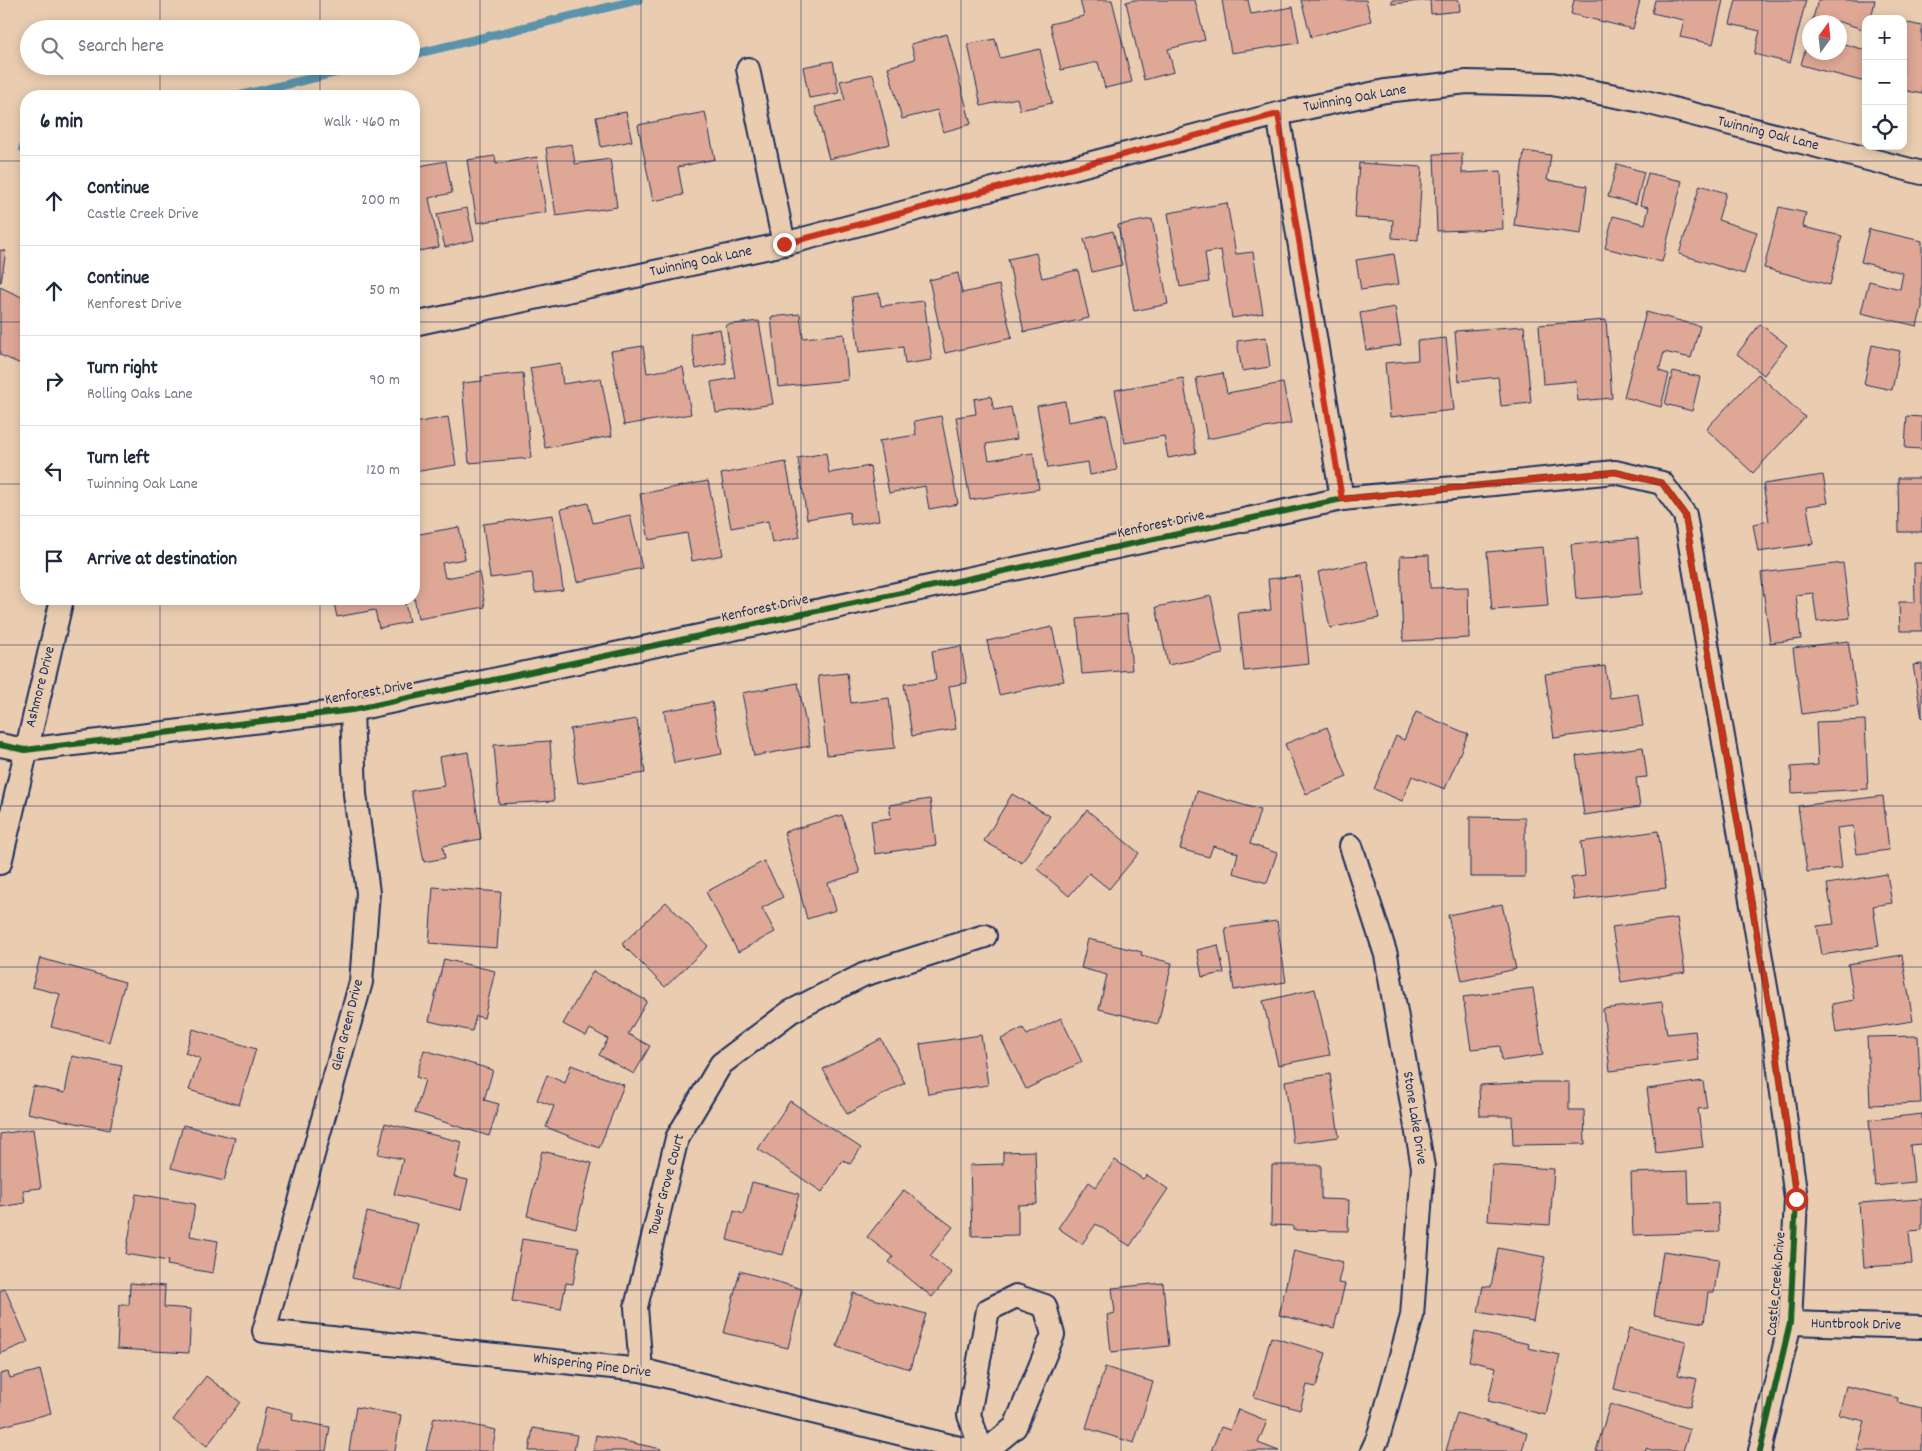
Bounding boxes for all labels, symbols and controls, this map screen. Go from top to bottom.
north arrow [1802,15,1847,60]
map controls [1862,15,1907,150]
button: + [1862,15,1907,60]
search box [20,20,420,75]
icon: search [38,34,66,62]
text: Search here [78,34,164,61]
button: − [1862,60,1907,105]
street label: Twinning Oak Lane [1302,79,1408,119]
button: locate [1862,105,1907,150]
text: 6 min [40,108,83,138]
text: Walk · 460 m [324,111,400,134]
street label: Twinning Oak Lane [1715,111,1821,157]
text: Continue [87,176,149,203]
icon: ahead [40,187,68,215]
text: 200 m [361,189,400,212]
text: Castle Creek Drive [87,203,199,226]
route end [773,233,796,256]
street label: Twinning Oak Lane [648,240,754,284]
text: Continue [87,266,149,293]
icon: ahead [40,277,68,305]
text: 50 m [369,279,400,302]
text: Kenforest Drive [87,293,182,316]
text: Turn right [87,356,158,383]
icon: right [40,367,68,395]
text: 90 m [369,369,400,392]
text: Rolling Oaks Lane [87,383,193,406]
text: Turn left [87,446,150,473]
icon: left [40,457,68,485]
text: 120 m [366,459,400,482]
text: Twinning Oak Lane [87,473,198,496]
street label: Kenforest Drive [1115,505,1207,545]
icon: arrive [40,547,68,575]
text: Arrive at destination [87,547,237,574]
street label: Kenforest Drive [719,589,811,629]
street label: Ashmore Drive [20,644,62,730]
street label: Kenforest Drive [323,674,415,712]
street label: Glen Green Drive [326,976,370,1073]
street label: Stone Lake Drive [1396,1070,1432,1167]
street label: Tower Grove Court [643,1131,691,1238]
route start [1785,1188,1808,1211]
street label: Castle Creek Drive [1761,1231,1793,1337]
street label: Huntbrook Drive [1811,1313,1902,1337]
street label: Whispering Pine Drive [532,1348,653,1384]

